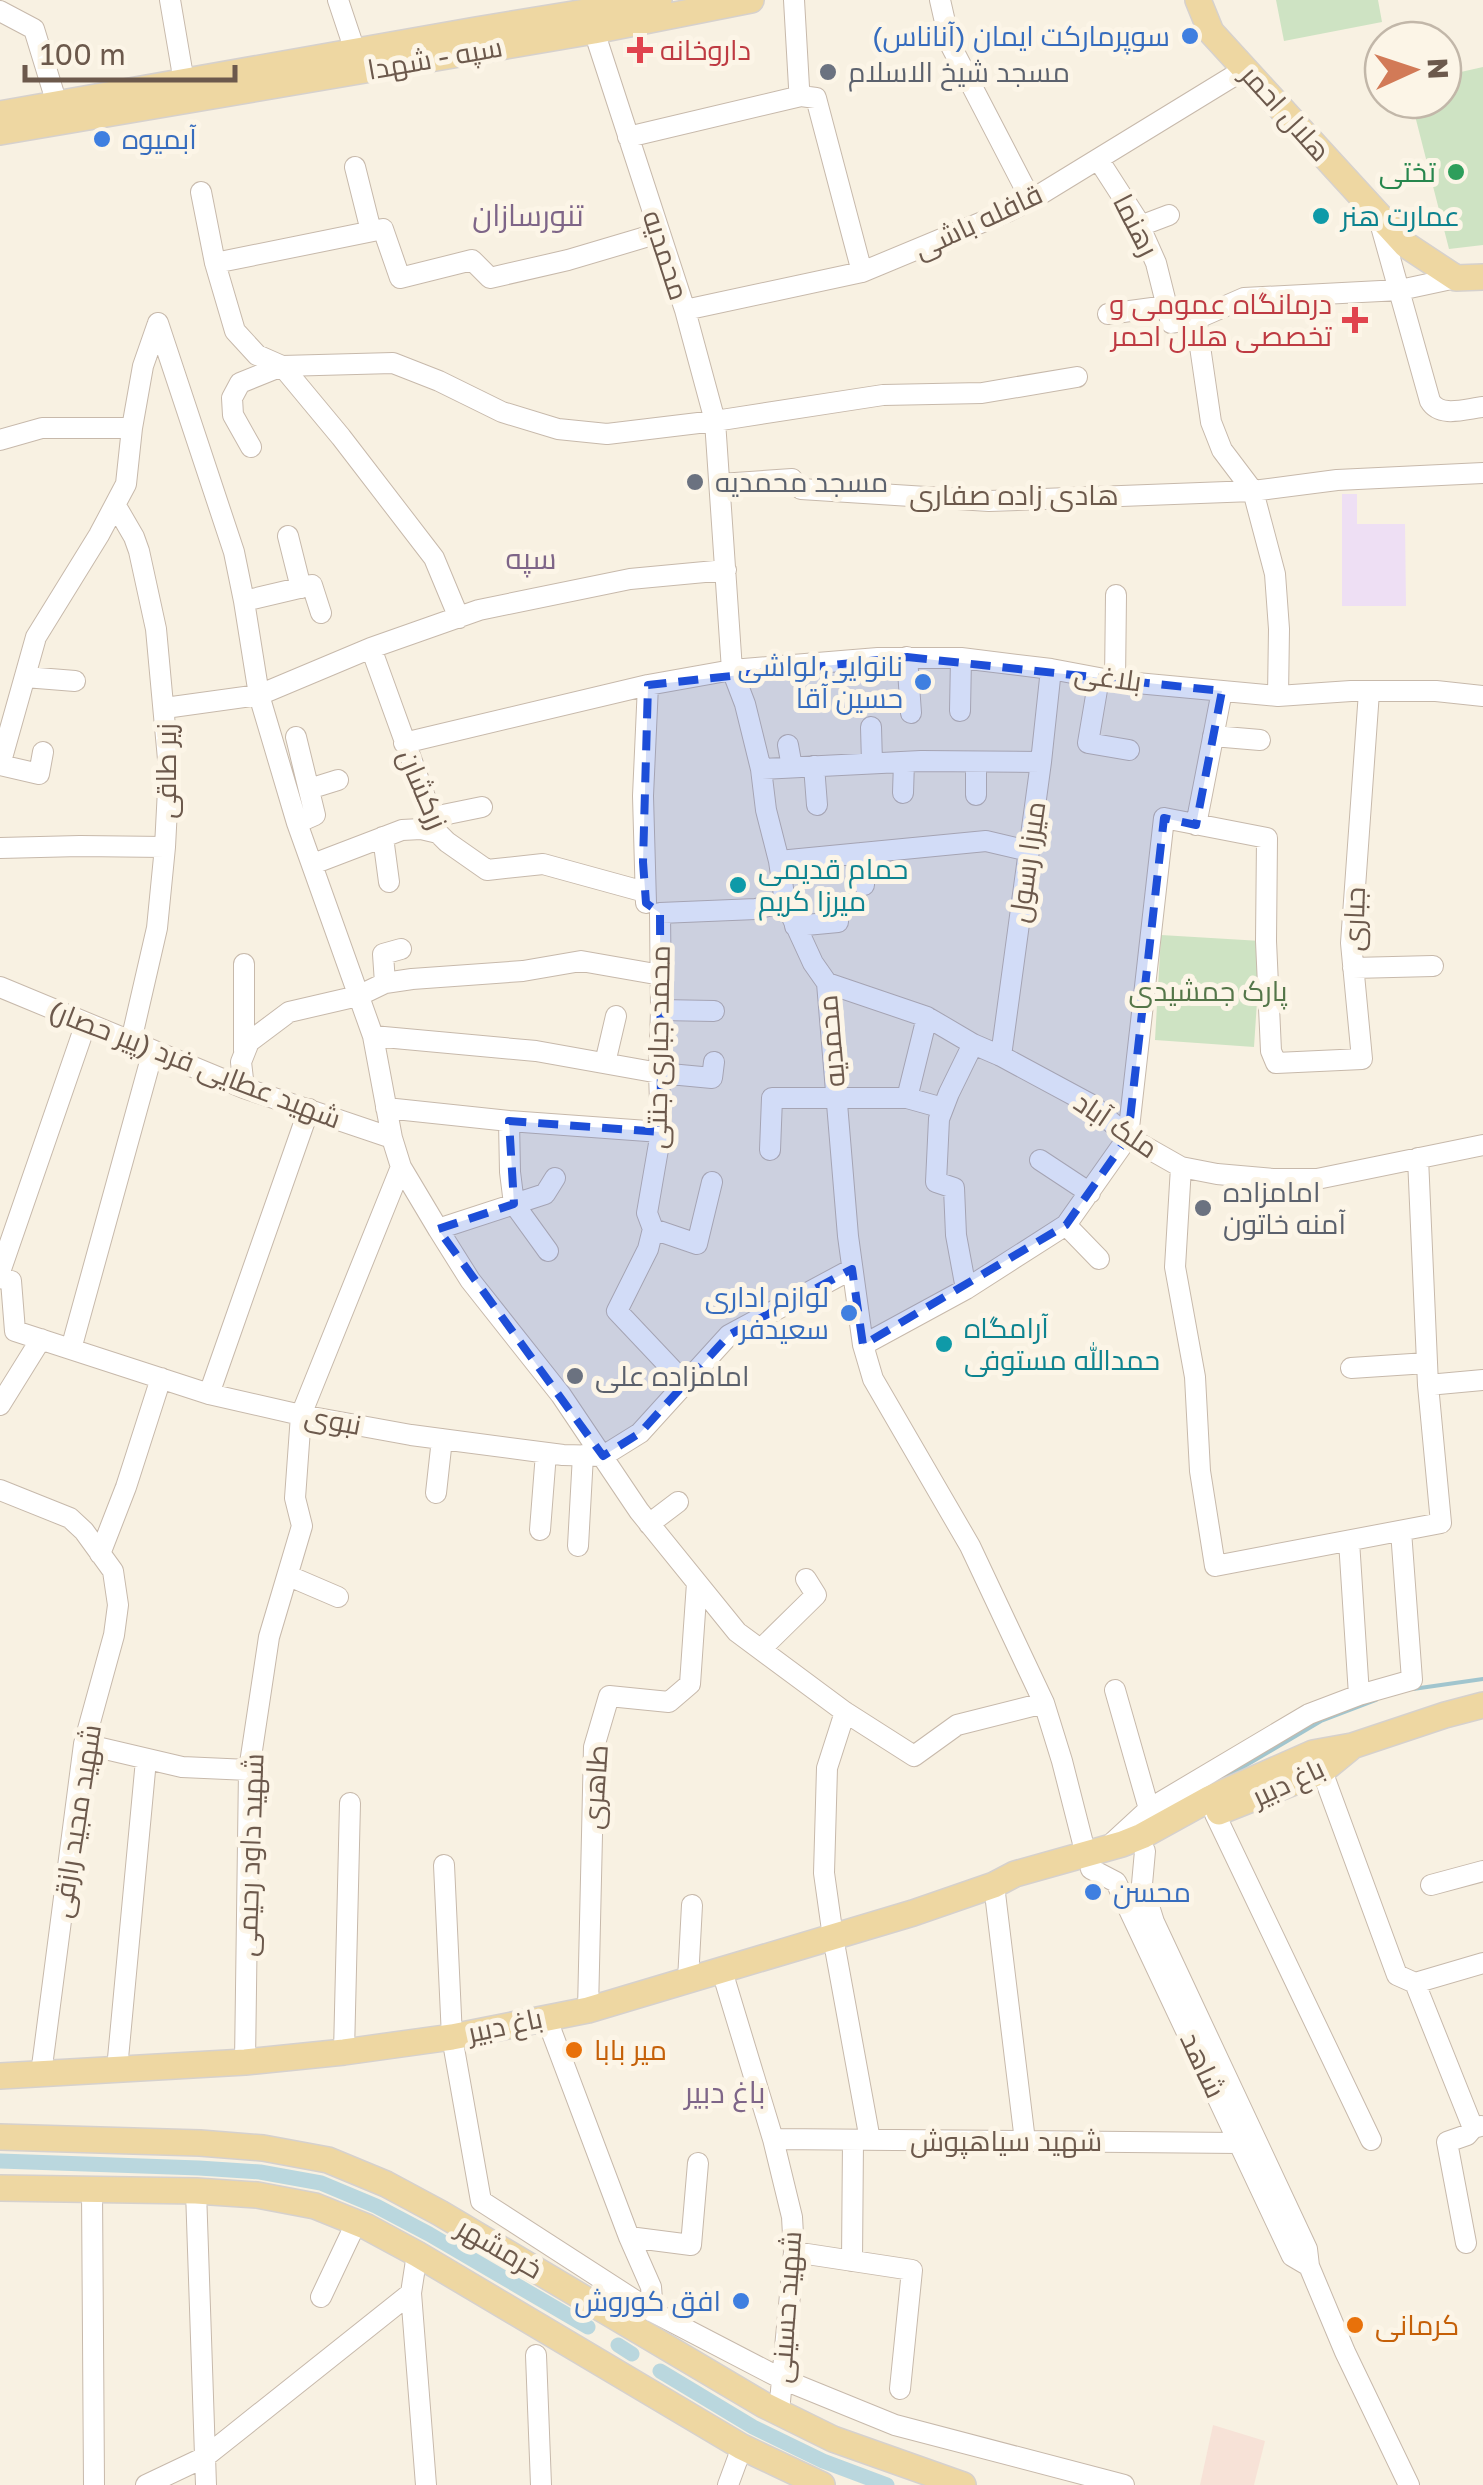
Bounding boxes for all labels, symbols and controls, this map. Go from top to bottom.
place label: سوپرمارکت ایمان (آناناس) [872,19,1170,55]
scale bar [25,20,235,82]
north arrow [1363,20,1463,120]
marker: سوپرمارکت ایمان (آناناس) [1179,25,1201,47]
street label: سپه - شهدا [365,29,505,88]
place label: داروخانه [660,33,751,66]
text: 100 m [40,36,126,72]
marker: داروخانه [629,39,651,61]
place label: مسجد شیخ الاسلام [848,55,1070,92]
street label: هلال احمر [1233,57,1338,168]
text: N [1421,57,1455,80]
marker: مسجد شیخ الاسلام [817,61,839,83]
place label: آبمیوه [122,122,197,155]
marker: آبمیوه [91,128,113,150]
place label: تختی [1379,155,1437,189]
marker: تختی [1445,161,1467,183]
street label: قافله باشی [908,176,1048,266]
street label: رهنما [1107,188,1166,261]
district label: تنورسازان [472,197,584,233]
place label: عمارت هنر [1339,199,1460,232]
marker: عمارت هنر [1310,205,1332,227]
street label: محمدیه [637,206,696,304]
place label: درمانگاه عمومی و تخصصی هلال احمر [1109,287,1333,353]
marker: درمانگاه عمومی و تخصصی هلال احمر [1342,307,1368,333]
place label: مسجد محمدیه [715,465,888,498]
marker: مسجد محمدیه [684,471,706,493]
street label: هادی زاده صفاری [909,478,1119,512]
district label: سپه [506,540,556,578]
place label: نانوایی لواشی حسین آقا [738,649,903,715]
street label: بلاغی [1072,655,1144,699]
marker: نانوایی لواشی حسین آقا [912,671,934,693]
street label: زیر طاقی [149,723,183,819]
street label: زرکشان [391,744,455,834]
street label: میرزا رسول [1002,799,1052,925]
place label: حمام قدیمی میرزا کریم [758,852,908,921]
marker: حمام قدیمی میرزا کریم [727,874,749,896]
street label: جباری [1336,886,1372,952]
street label: محمد جباری جنتی [639,945,677,1149]
park label: پارک جمشیدی [1129,974,1288,1010]
street label: شهید عطایی فرد (پیر حصار) [43,993,346,1137]
street label: محمدیه [810,994,851,1089]
street label: ملک آباد [1068,1085,1164,1164]
place label: امامزاده آمنه خاتون [1223,1175,1347,1241]
marker: امامزاده آمنه خاتون [1192,1197,1214,1219]
place label: لوازم ادارى سعيدفر [705,1280,829,1345]
marker: لوازم ادارى سعيدفر [838,1302,860,1324]
place label: آرامگاه حمدالله مستوفی [964,1311,1160,1377]
marker: آرامگاه حمدالله مستوفی [933,1333,955,1355]
place label: امامزاده علی [595,1359,749,1393]
marker: امامزاده علی [564,1365,586,1387]
street label: نبوی [302,1398,364,1442]
street label: شهید مجید رازقی [44,1722,108,1920]
street label: طاهری [575,1743,615,1831]
street label: باغ دبیر [1245,1751,1330,1816]
street label: شهید داود رحیمی [229,1753,271,1957]
place label: محسن [1113,1875,1191,1909]
marker: محسن [1082,1881,1104,1903]
street label: باغ دبیر [462,2000,546,2052]
street label: شاهد [1174,2027,1233,2103]
place label: میر بابا [594,2033,667,2066]
marker: میر بابا [563,2039,585,2061]
district label: باغ دبیر [682,2074,766,2113]
street label: شهید سیاهپوش [910,2124,1102,2159]
street label: خرمشهر [450,2209,549,2286]
street label: شهید حسینی [764,2230,808,2384]
place label: افق کوروش [574,2284,721,2318]
marker: افق کوروش [730,2290,752,2312]
place label: کرمانی [1375,2308,1459,2342]
marker: کرمانی [1344,2314,1366,2336]

